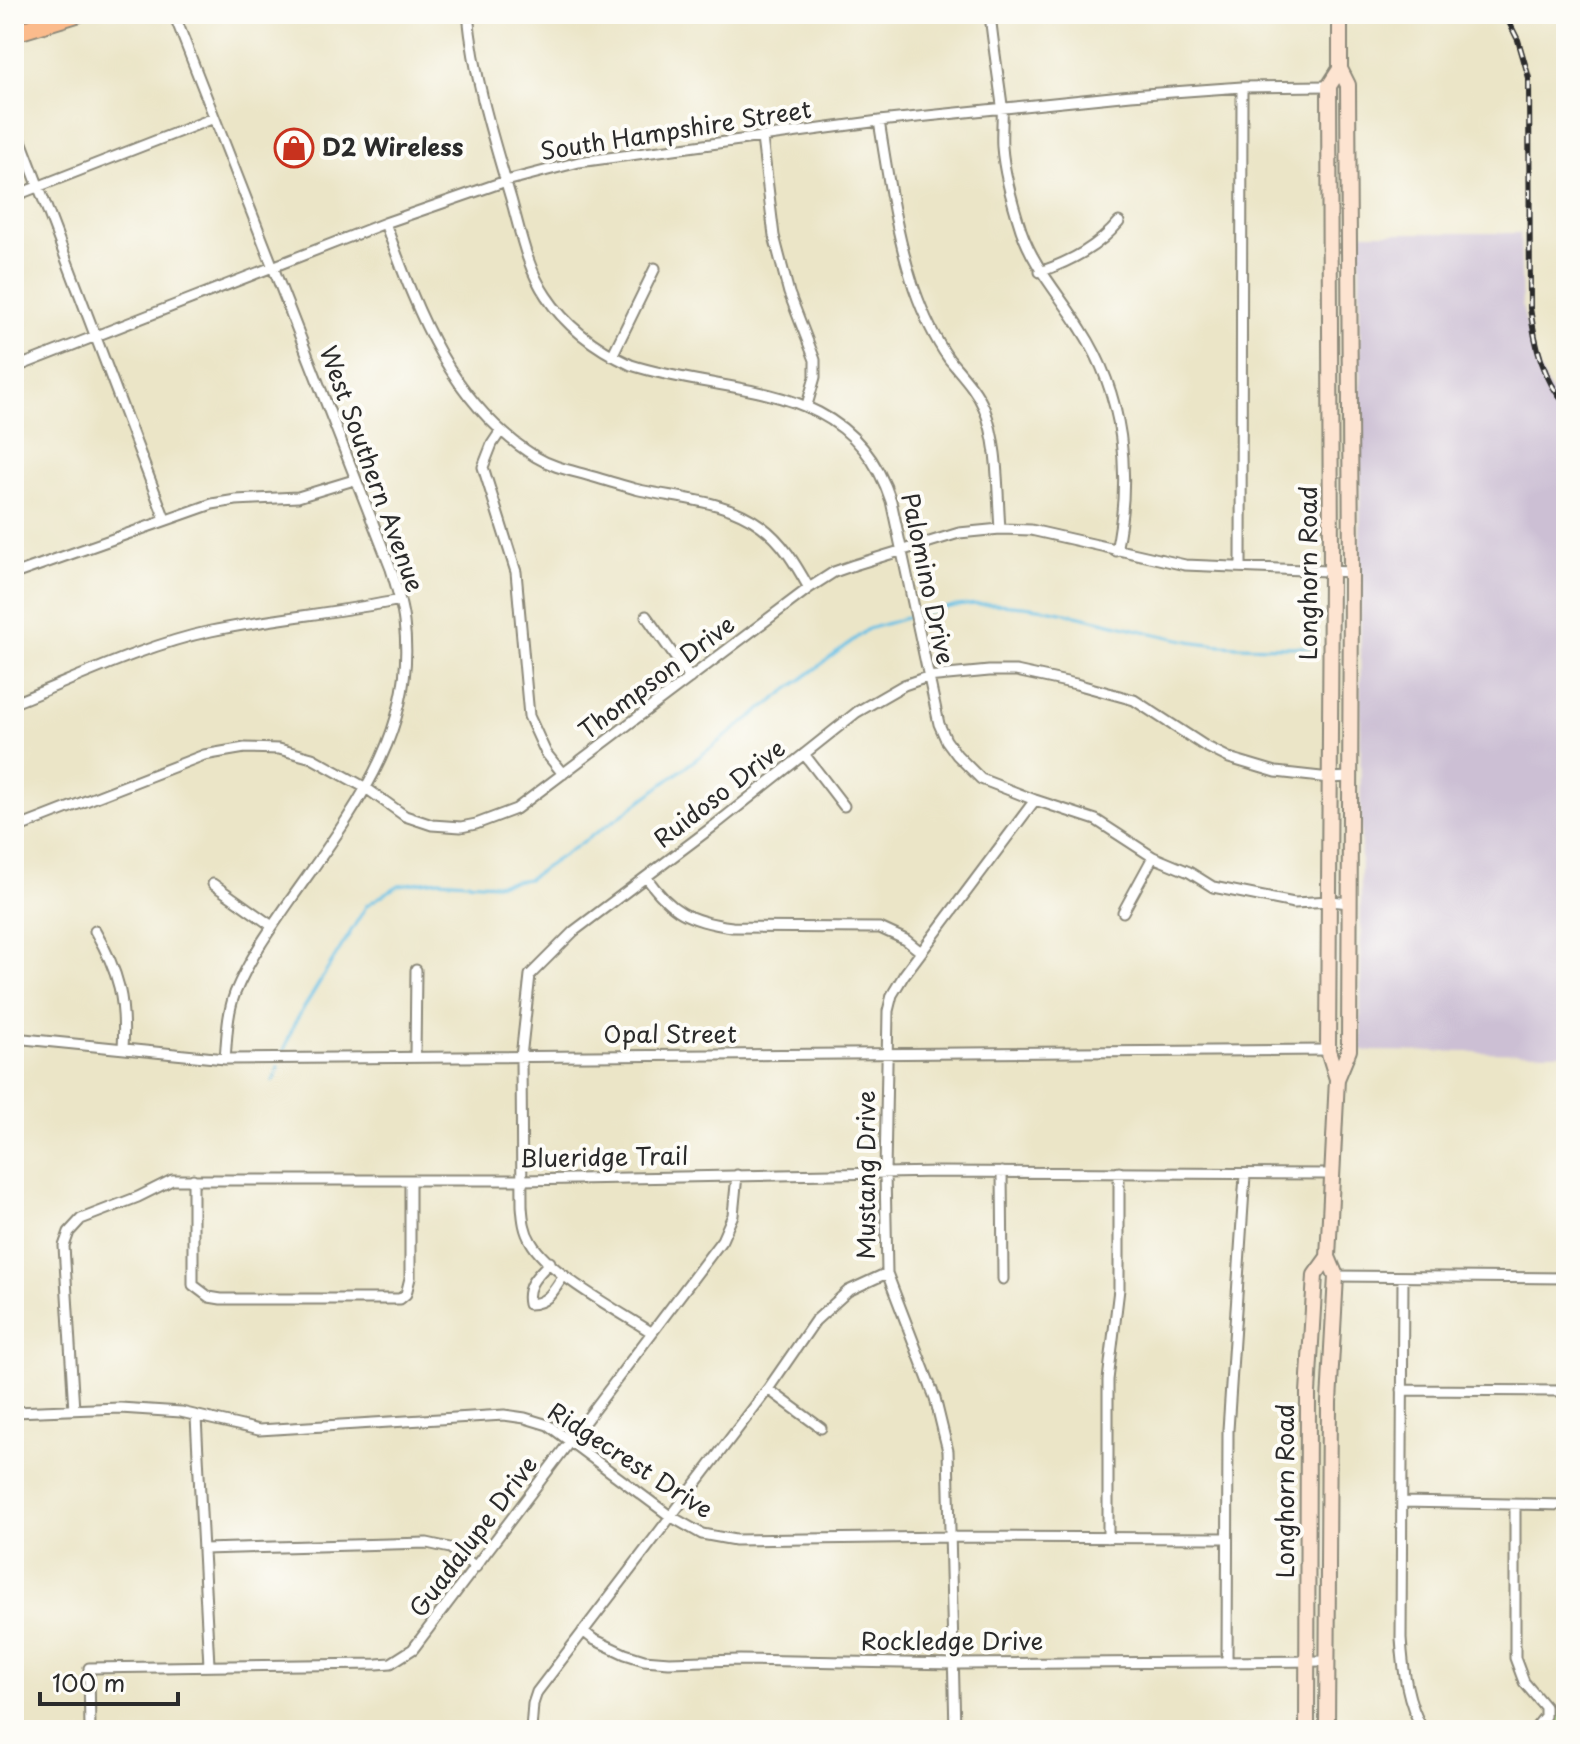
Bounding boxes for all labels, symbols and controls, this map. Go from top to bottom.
street label: South Hampshire Street [538,90,814,168]
shop icon: D2 Wireless [273,127,315,169]
place label: D2 Wireless [322,128,464,164]
street label: West Southern Avenue [312,340,434,597]
street label: Longhorn Road [1289,486,1325,660]
street label: Palomino Drive [893,489,965,668]
street label: Thompson Drive [570,606,741,747]
street label: Ruidoso Drive [645,730,792,855]
street label: Opal Street [603,1015,737,1051]
street label: Mustang Drive [847,1090,883,1260]
street label: Blueridge Trail [519,1137,689,1175]
street label: Ridgecrest Drive [541,1392,721,1526]
street label: Longhorn Road [1266,1404,1302,1578]
street label: Guadalupe Drive [400,1448,545,1624]
street label: Rockledge Drive [861,1622,1043,1658]
scale bar [40,1656,178,1706]
text: 100 m [52,1664,125,1700]

